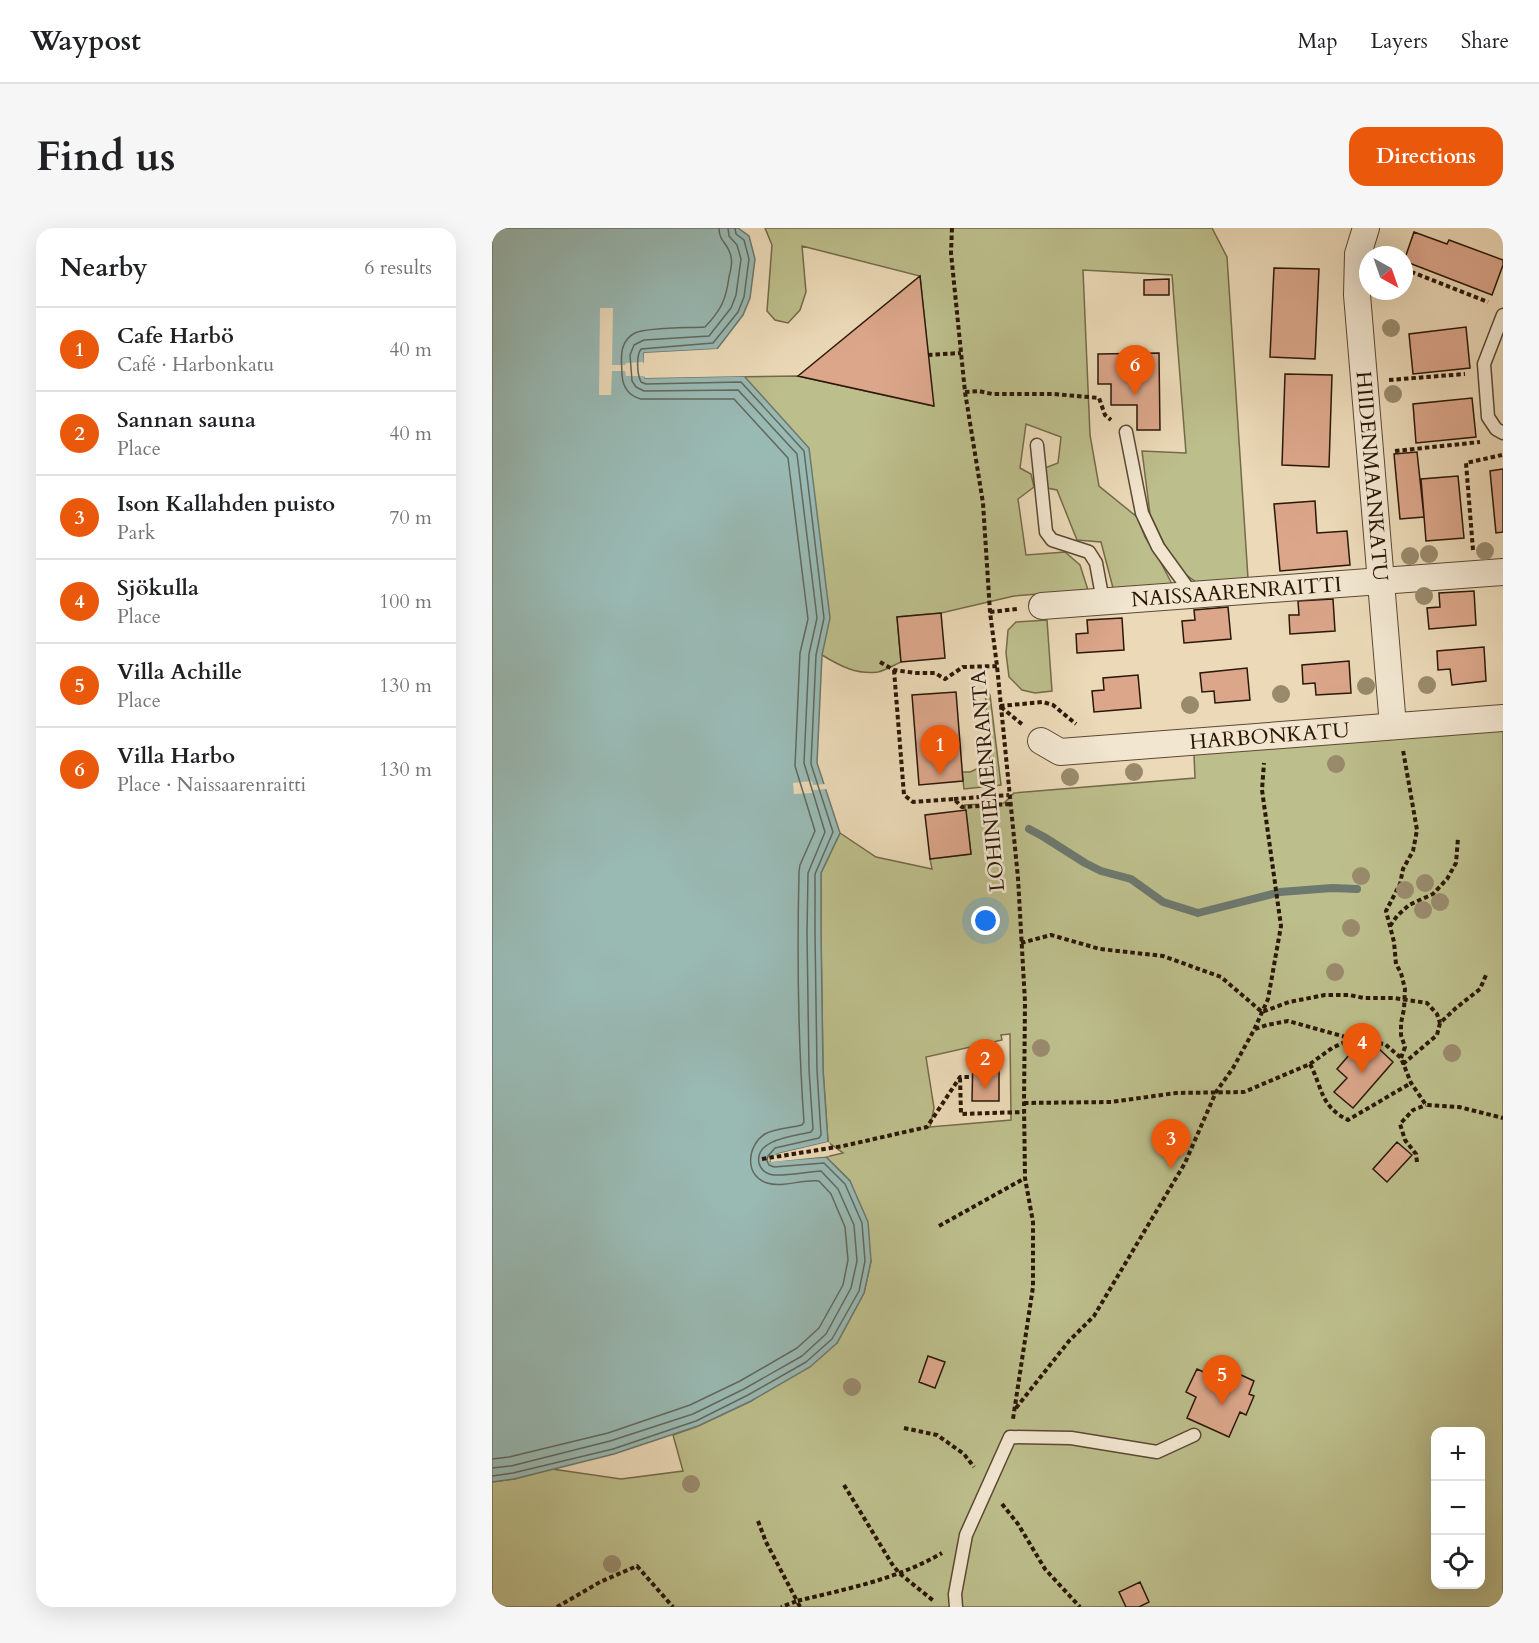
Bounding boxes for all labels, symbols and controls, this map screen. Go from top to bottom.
text: Waypost [30,22,141,60]
text: Map [1298,27,1338,56]
text: Layers [1371,27,1428,56]
text: Share [1461,27,1509,56]
button: Directions [1349,127,1503,186]
text: Find us [36,128,176,185]
north arrow [1359,246,1413,300]
text: Nearby [60,250,148,285]
text: 6 results [364,254,432,281]
text: Cafe Harbö [117,321,234,351]
text: 1 [74,336,85,363]
text: 40 m [389,336,432,363]
pin: 6 [1116,346,1154,395]
text: Café · Harbonkatu [117,351,274,378]
street label: HIIDENMAANKATU [1349,370,1395,582]
text: Sannan sauna [117,405,256,435]
text: 2 [74,420,85,447]
text: 40 m [389,420,432,447]
text: Place [117,435,161,462]
text: Ison Kallahden puisto [117,489,335,519]
text: 3 [74,504,85,531]
text: 70 m [389,504,432,531]
text: Park [117,519,155,546]
street label: NAISSAARENRAITTI [1130,569,1343,614]
text: Sjökulla [117,573,199,603]
text: 4 [74,588,85,615]
text: 100 m [379,588,432,615]
text: Place [117,603,161,630]
text: Villa Achille [117,657,242,687]
street label: LOHINIEMENRANTA [964,669,1012,893]
text: 5 [74,672,85,699]
text: 130 m [379,672,432,699]
text: Place [117,687,161,714]
street label: HARBONKATU [1188,715,1351,757]
pin: 1 [920,726,960,775]
text: Villa Harbo [117,741,235,771]
text: 6 [74,756,85,783]
text: 130 m [379,756,432,783]
text: Place · Naissaarenraitti [117,771,306,798]
your location [971,906,1000,935]
pin: 4 [1342,1024,1382,1073]
pin: 2 [966,1040,1004,1089]
pin: 3 [1152,1120,1190,1169]
pin: 5 [1202,1356,1242,1405]
map controls [1431,1427,1485,1589]
button: + [1431,1427,1485,1481]
button: − [1431,1481,1485,1535]
button: locate [1431,1535,1485,1589]

